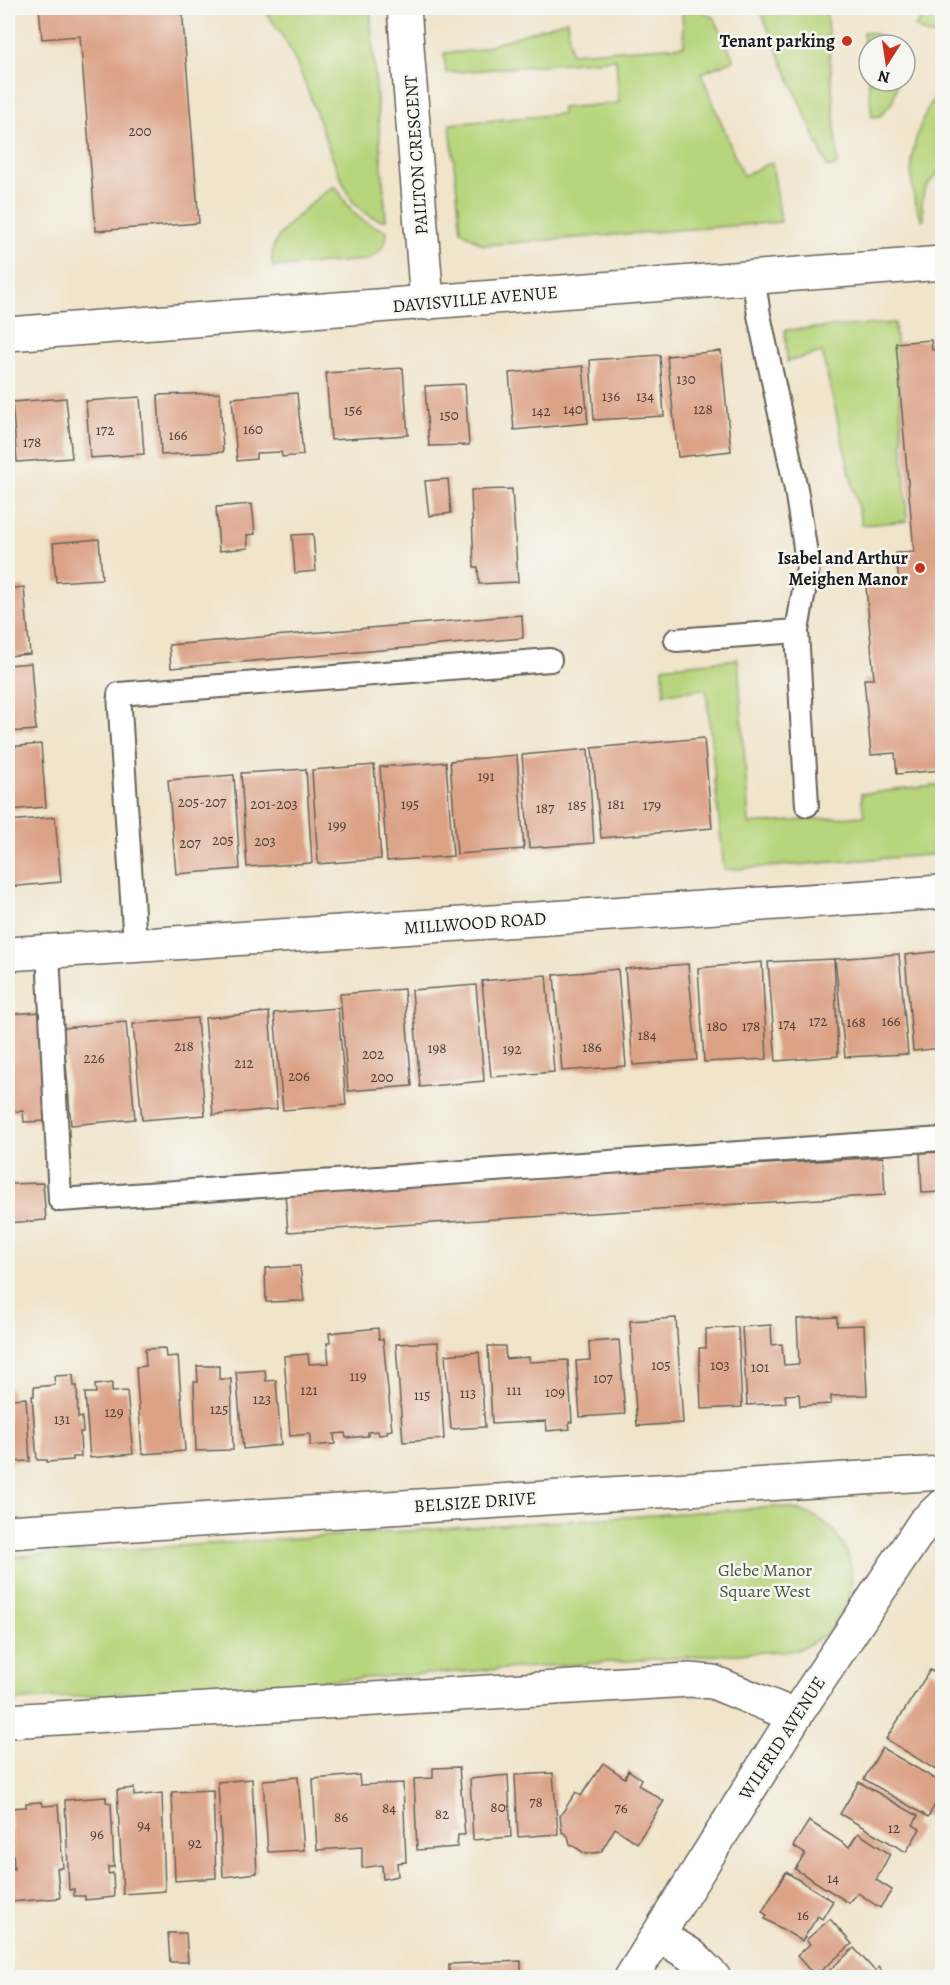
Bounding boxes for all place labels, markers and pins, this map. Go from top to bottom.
place label: Tenant parking [720,29,836,53]
marker: Tenant parking [840,34,854,48]
place label: Isabel and Arthur Meighen Manor [777,546,909,591]
marker: Isabel and Arthur Meighen Manor [913,561,927,575]

